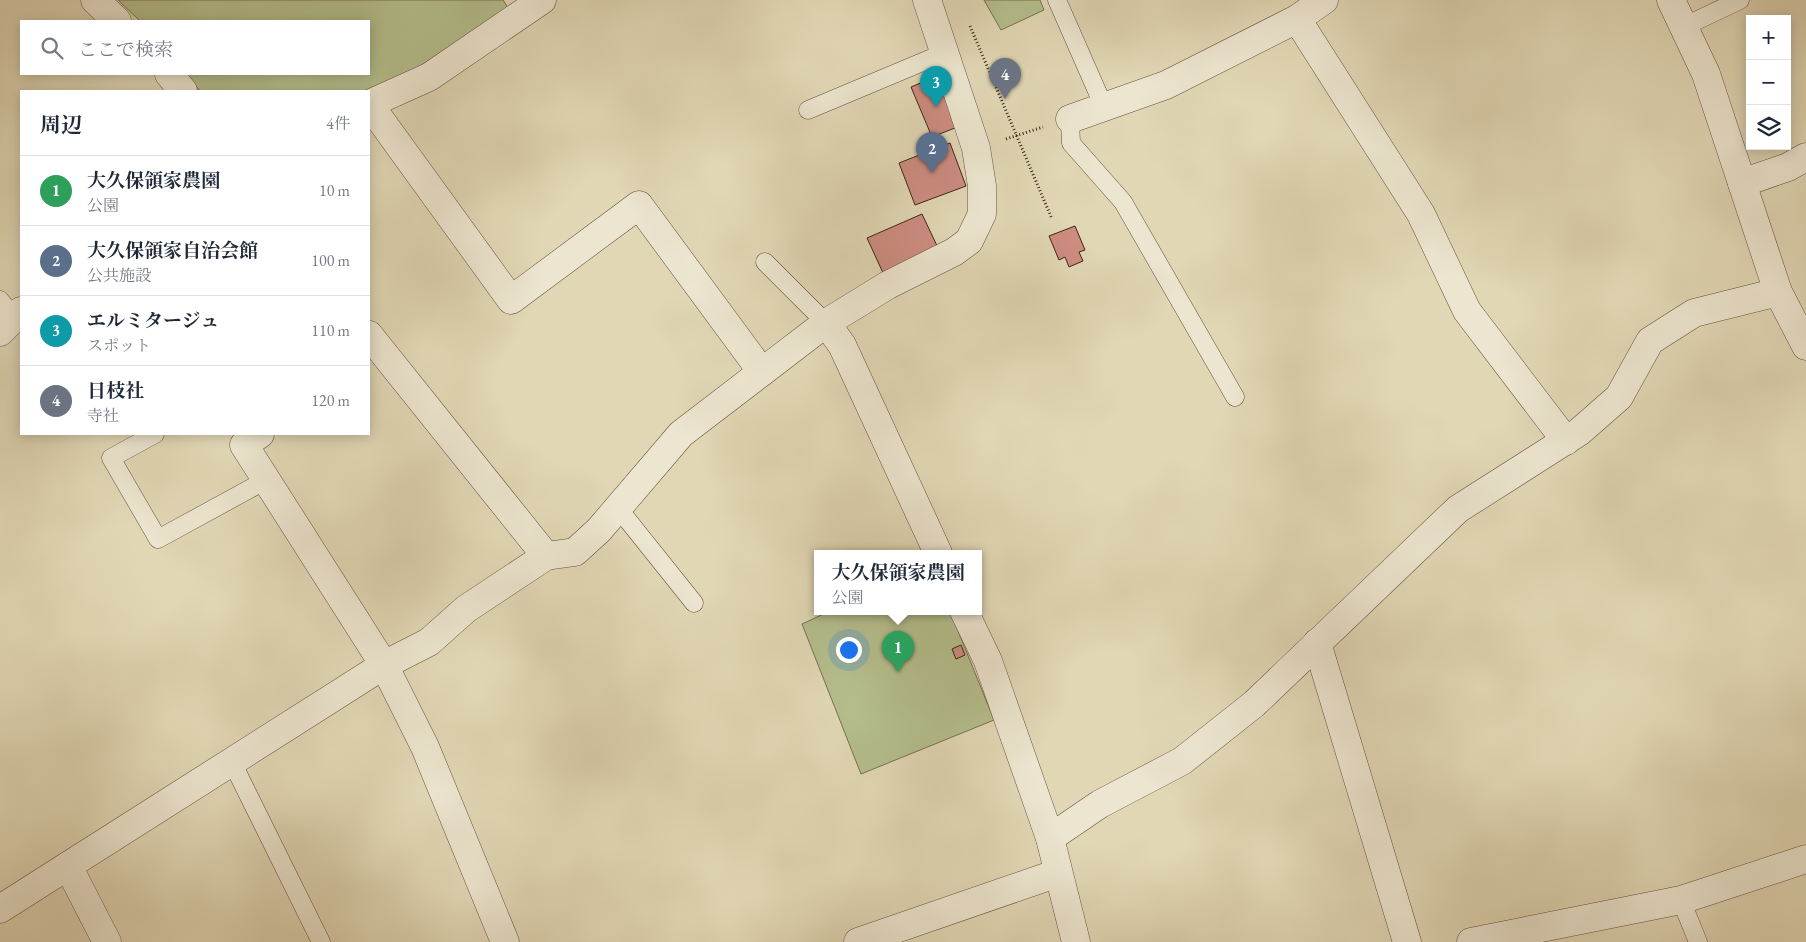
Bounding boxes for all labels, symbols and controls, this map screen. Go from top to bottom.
map controls [1746,15,1791,150]
button: + [1746,15,1791,60]
search box [20,20,370,75]
icon: search [38,34,66,62]
text: ここで検索 [78,37,173,62]
pin: 4 [989,58,1021,99]
button: − [1746,60,1791,105]
pin: 3 [920,66,952,107]
button: layers [1746,105,1791,150]
text: 周辺 [40,111,82,138]
text: 4件 [326,113,350,134]
pin: 2 [916,132,948,173]
text: 大久保領家農園 [87,168,220,193]
text: 1 [52,180,60,201]
text: 10 m [319,180,350,201]
text: 公園 [87,195,119,216]
text: 大久保領家自治会館 [87,238,258,263]
text: 2 [52,250,60,271]
text: 100 m [311,250,350,271]
text: 公共施設 [87,265,151,286]
text: エルミタージュ [87,308,219,333]
text: 3 [52,320,60,341]
text: 110 m [311,320,350,341]
text: スポット [87,335,151,356]
text: 日枝社 [87,378,144,403]
text: 4 [52,390,60,411]
text: 120 m [311,390,350,411]
text: 寺社 [87,405,119,426]
popup [814,550,982,615]
text: 大久保領家農園 [831,560,965,585]
text: 公園 [831,587,864,608]
pin: 1 [882,631,914,672]
your location [836,637,862,663]

